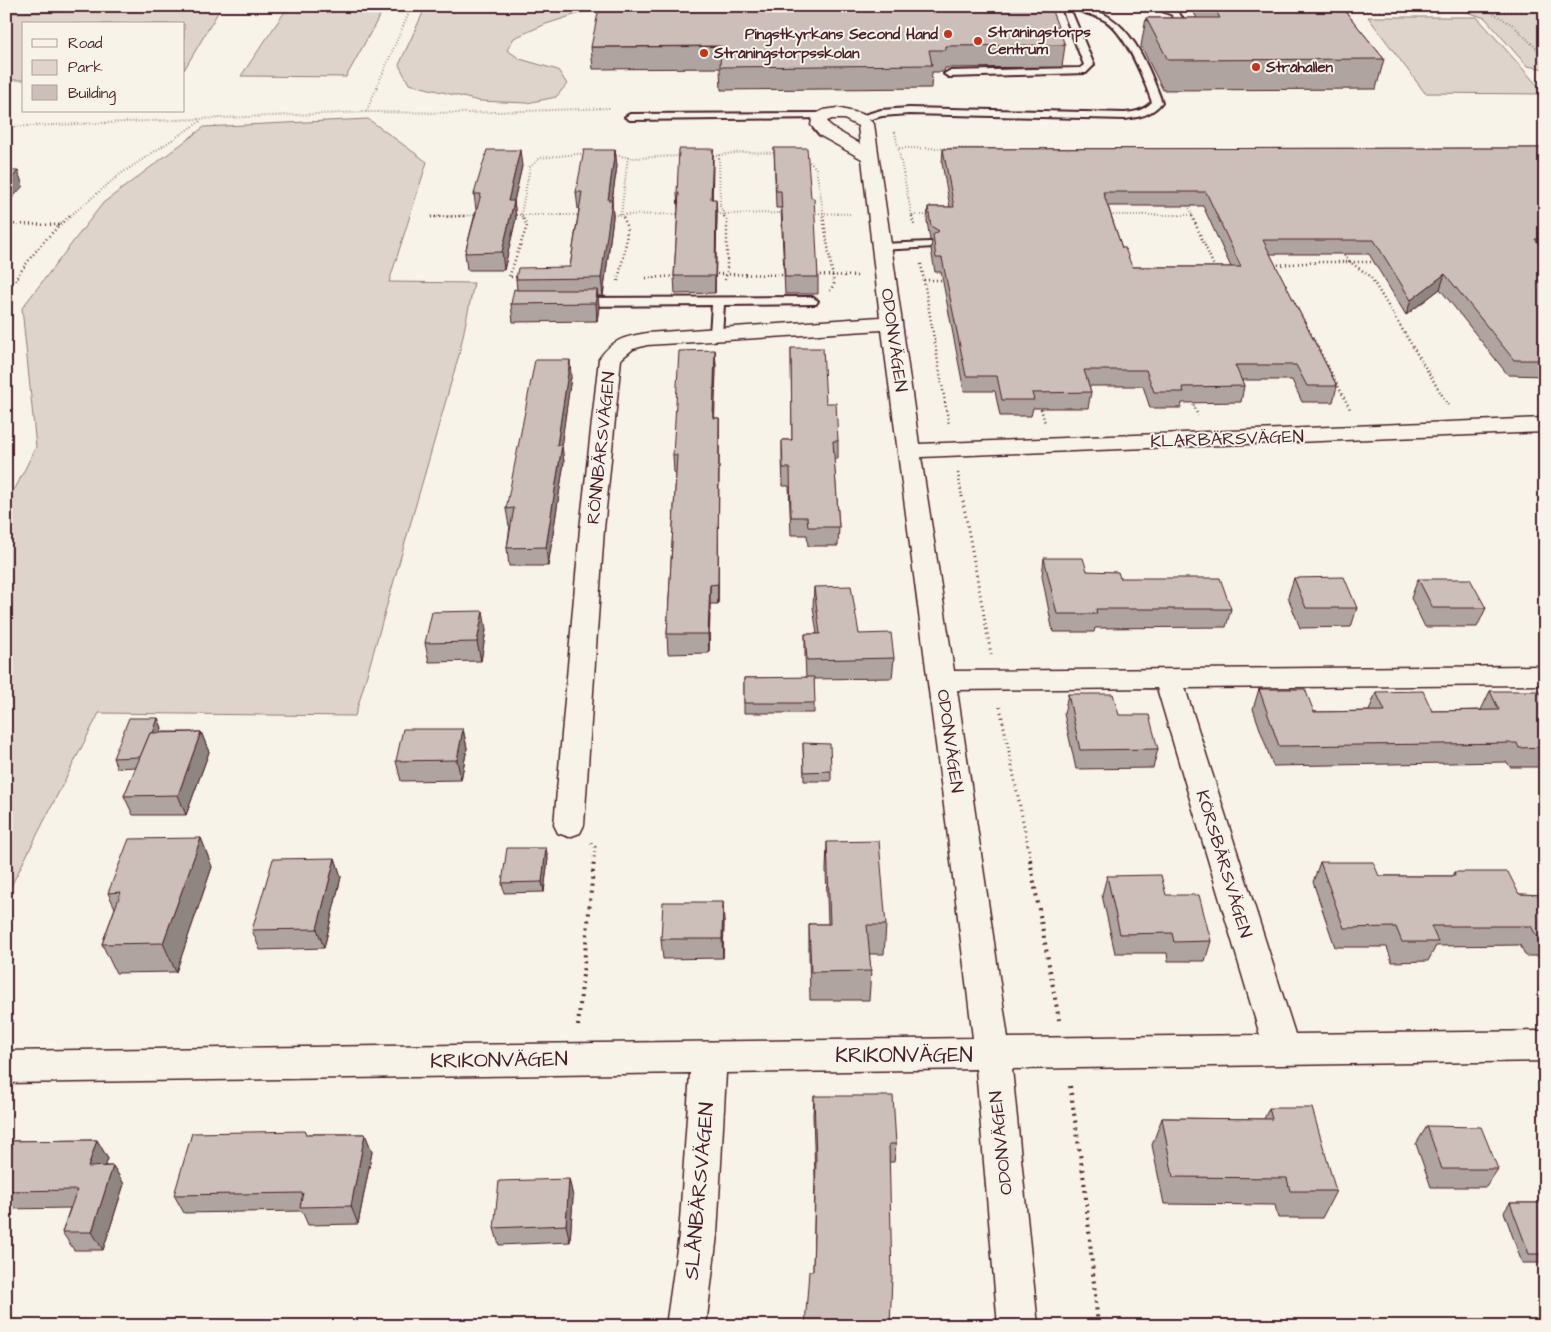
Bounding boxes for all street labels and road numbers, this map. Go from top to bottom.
street label: ODONVÄGEN [874,287,914,393]
street label: RÖNNBÄRSVÄGEN [581,370,621,526]
street label: KLARBÄRSVÄGEN [1150,424,1304,454]
street label: ODONVÄGEN [930,688,970,794]
street label: KÖRSBÄRSVÄGEN [1190,787,1258,941]
street label: KRIKONVÄGEN [835,1041,973,1070]
street label: KRIKONVÄGEN [430,1044,568,1076]
street label: ODONVÄGEN [983,1090,1019,1196]
street label: SLÅNBÄRSVÄGEN [677,1101,721,1281]

